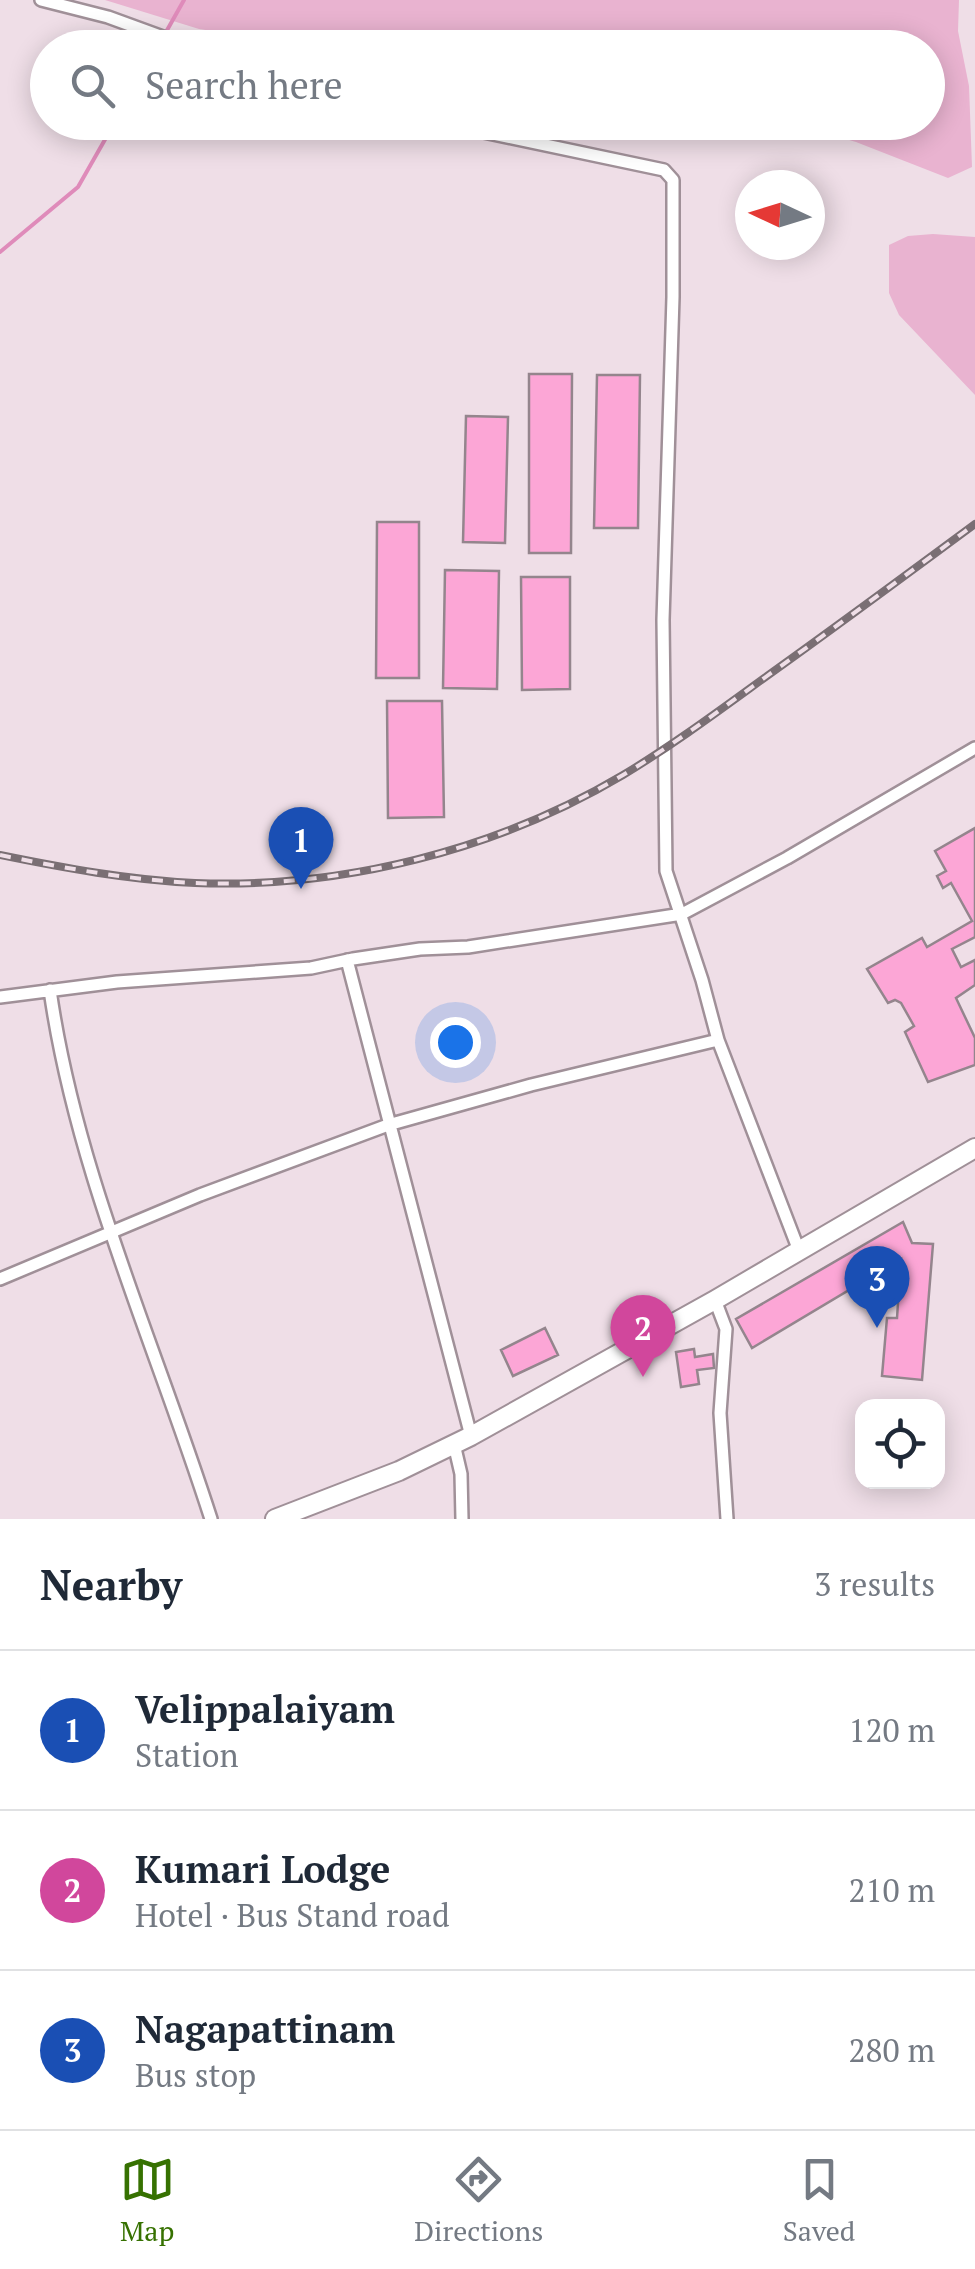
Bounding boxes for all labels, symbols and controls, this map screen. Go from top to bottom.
search box [30,30,945,140]
icon: search [65,58,120,113]
text: Search here [145,60,343,110]
north arrow [735,170,825,260]
pin: 1 [268,806,334,889]
your location [430,1017,481,1068]
pin: 3 [844,1246,910,1328]
pin: 2 [610,1294,676,1377]
map controls [855,1399,945,1489]
button: locate [855,1399,945,1489]
text: Nearby [40,1556,182,1612]
text: 3 results [814,1563,935,1605]
text: Velippalaiyam [135,1684,395,1734]
text: 1 [63,1709,82,1751]
text: 120 m [848,1709,935,1751]
text: Station [135,1734,238,1776]
text: Kumari Lodge [135,1844,390,1894]
text: 2 [63,1869,82,1911]
text: 210 m [848,1869,935,1911]
text: Hotel · Bus Stand road [135,1894,450,1936]
text: Nagapattinam [135,2004,395,2054]
text: 3 [63,2029,82,2071]
text: 280 m [848,2029,935,2071]
text: Bus stop [135,2054,256,2096]
tab: Map [120,2152,175,2249]
tab: Directions [414,2152,543,2249]
tab: Saved [783,2152,855,2249]

